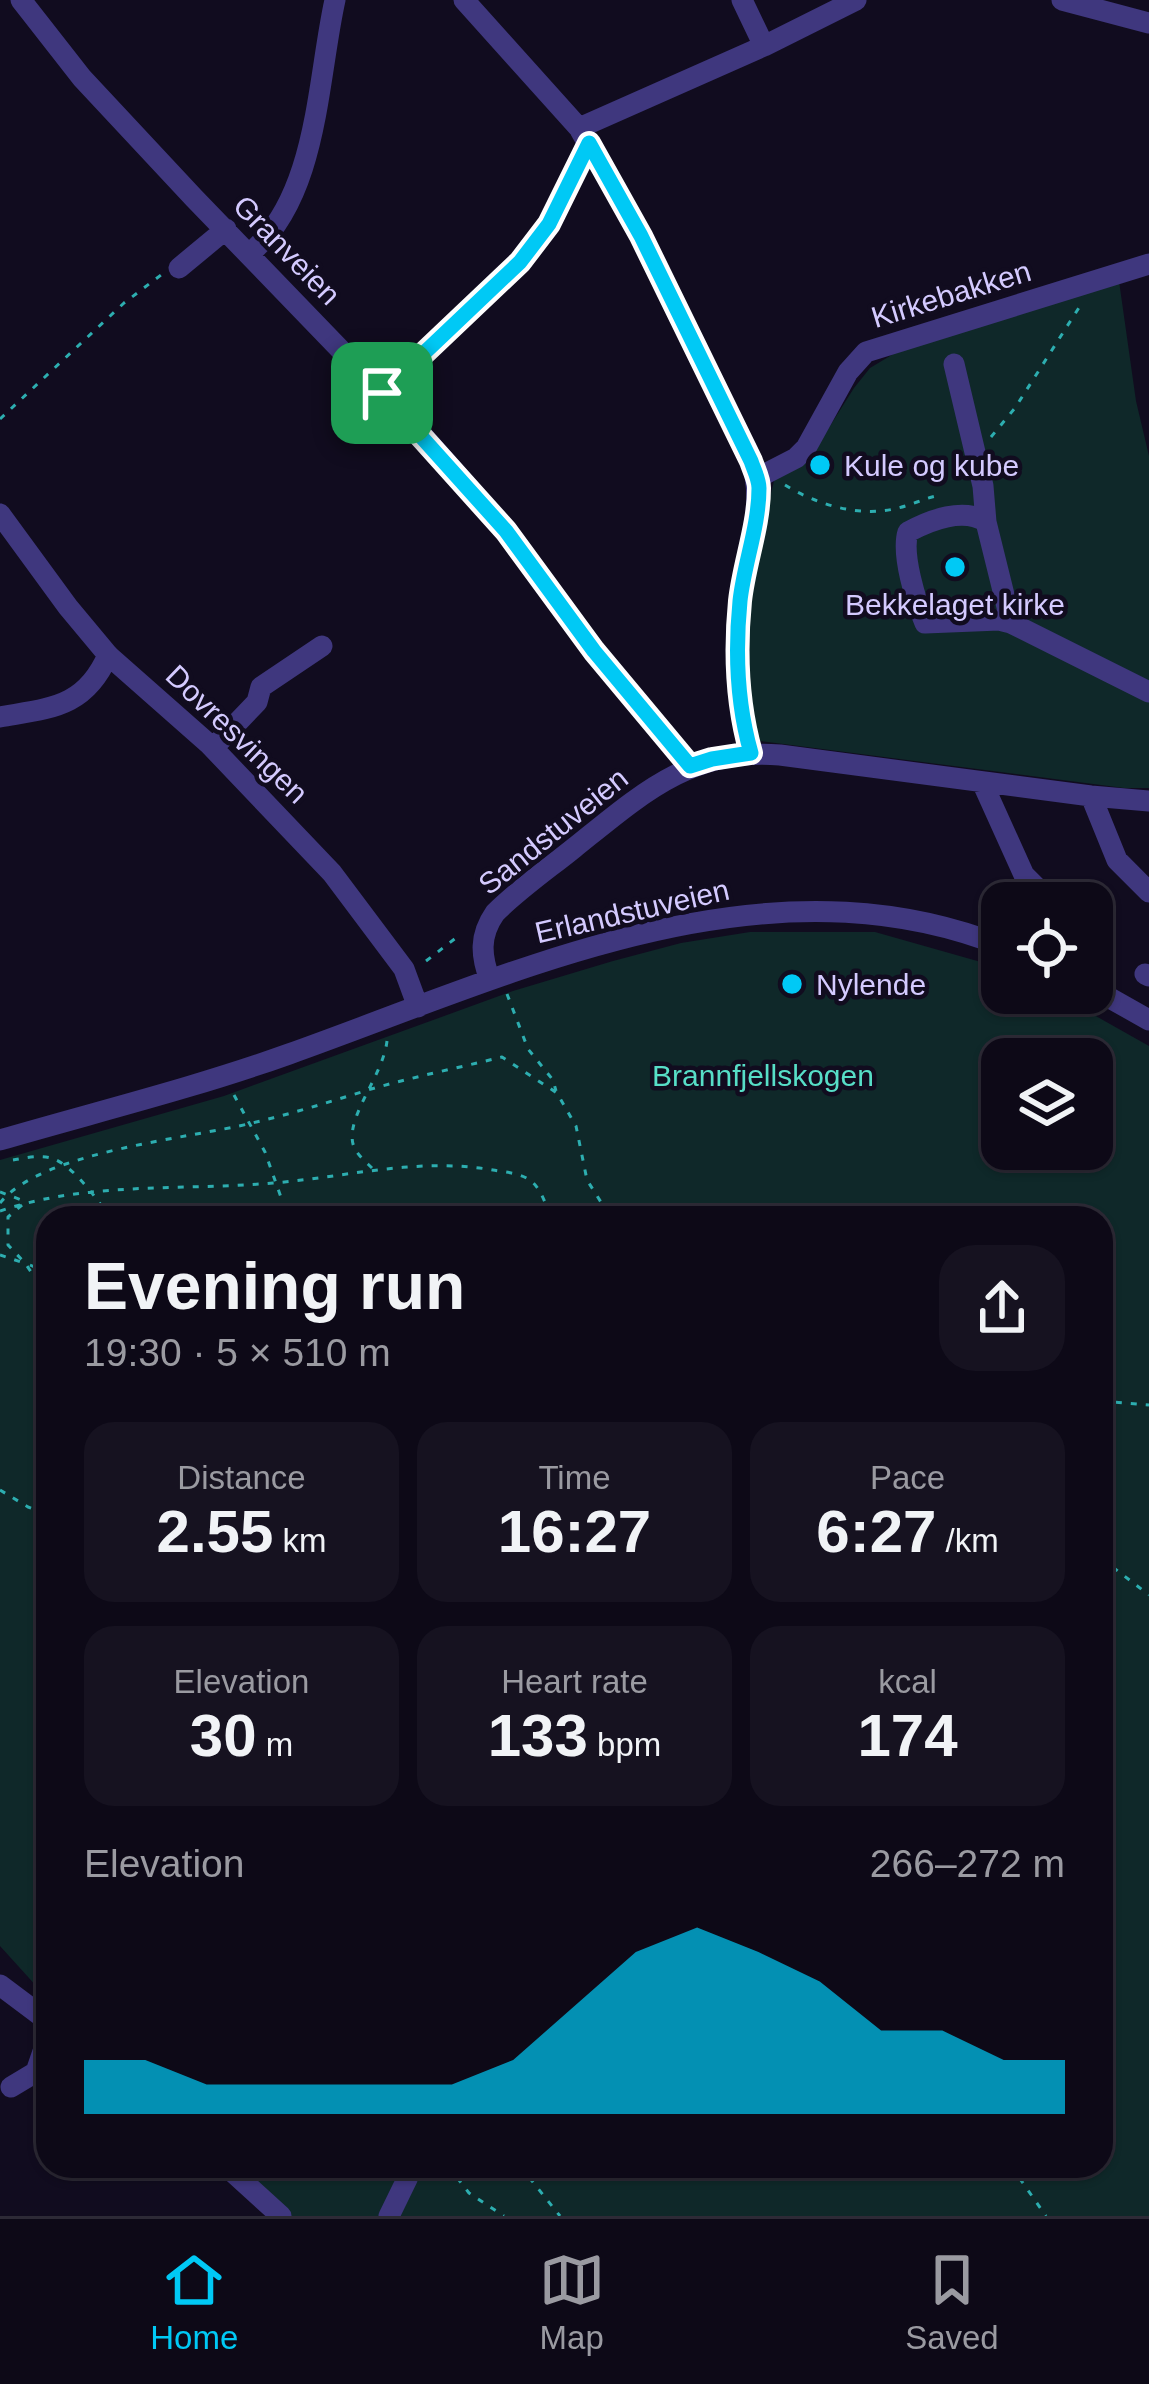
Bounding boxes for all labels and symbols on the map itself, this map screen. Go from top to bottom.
street label: Granveien [227,189,347,311]
street label: Kirkebakken [867,254,1035,334]
pin [331,342,433,444]
place label: Kule og kube [844,449,1019,482]
marker: Kule og kube [807,452,833,478]
marker: Bekkelaget kirke [942,554,968,580]
place label: Bekkelaget kirke [845,588,1065,621]
street label: Dovresvingen [160,658,314,810]
street label: Sandstuveien [472,761,634,901]
street label: Erlandstuveien [532,873,732,949]
place label: Nylende [816,968,926,1001]
marker: Nylende [779,971,805,997]
park label: Brannfjellskogen [652,1059,874,1092]

